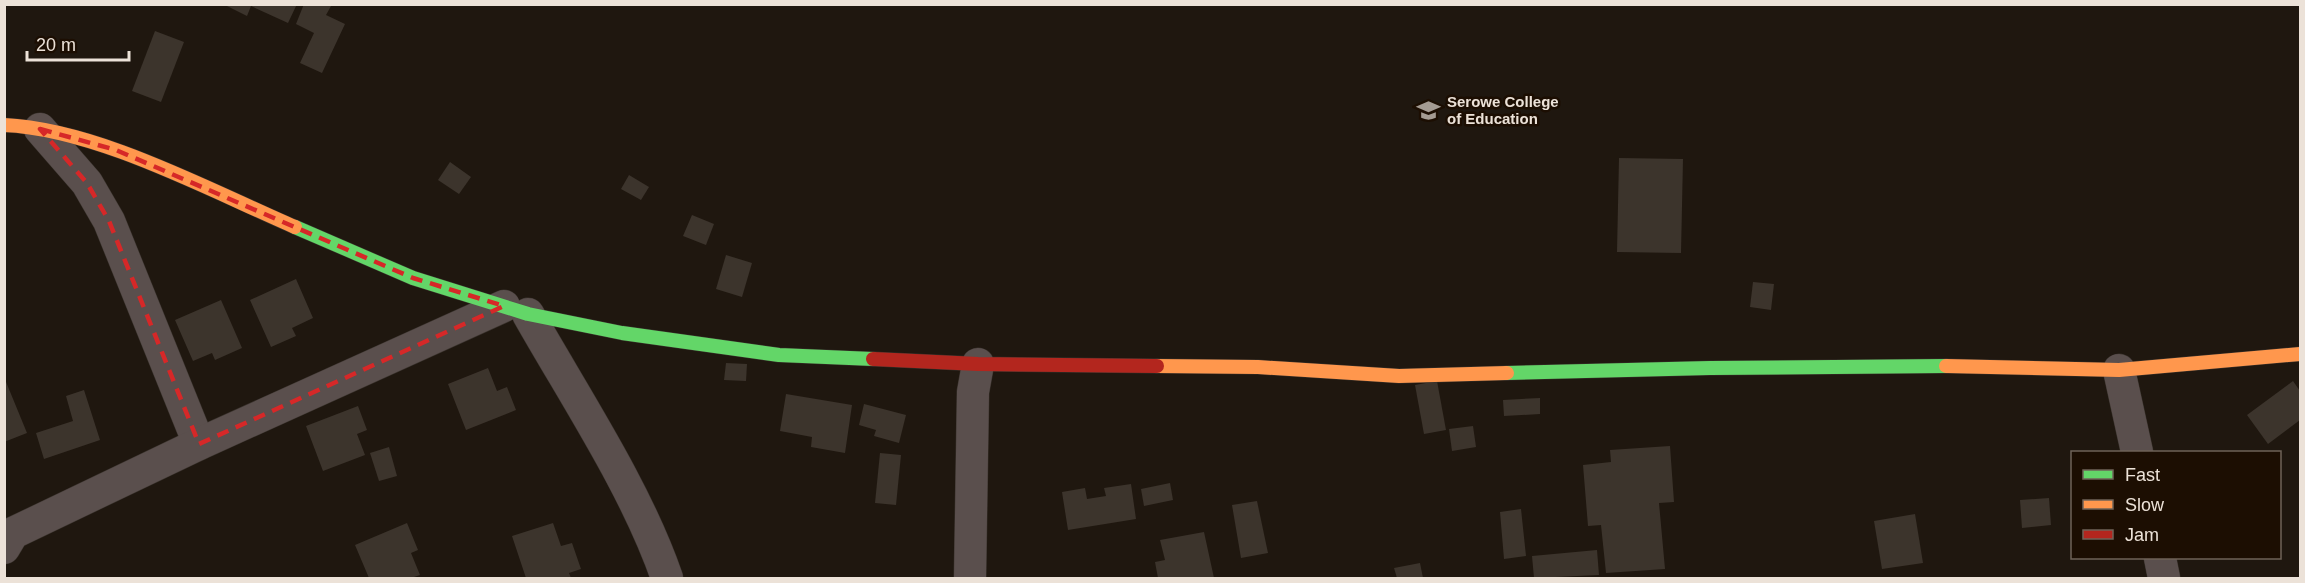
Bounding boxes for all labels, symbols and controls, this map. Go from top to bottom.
scale bar [27,24,129,62]
text: 20 m [36,35,76,55]
place label: Serowe College of Education [1447,93,1559,127]
school or university icon: Serowe College of Education [1416,98,1442,124]
legend [2071,451,2281,559]
text: Fast [2125,465,2160,485]
text: Slow [2125,495,2165,515]
text: Jam [2125,525,2159,545]

